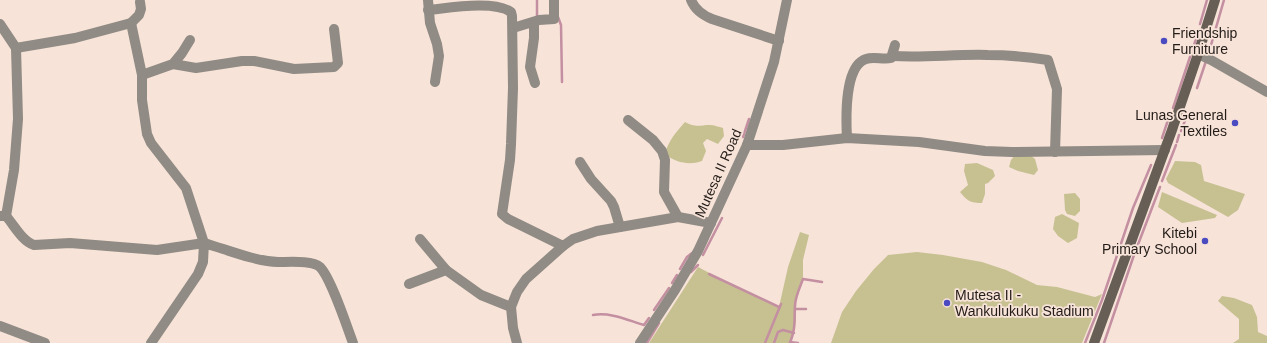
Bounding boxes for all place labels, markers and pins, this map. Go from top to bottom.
place label: Friendship Furniture [1172,25,1238,57]
marker: Friendship Furniture [1159,36,1169,46]
place label: Lunas General Textiles [1135,107,1227,139]
marker: Lunas General Textiles [1230,118,1240,128]
place label: Kitebi Primary School [1102,225,1197,257]
marker: Kitebi Primary School [1200,236,1210,246]
place label: Mutesa II - Wankulukuku Stadium [955,287,1094,319]
marker: Mutesa II - Wankulukuku Stadium [942,298,952,308]

